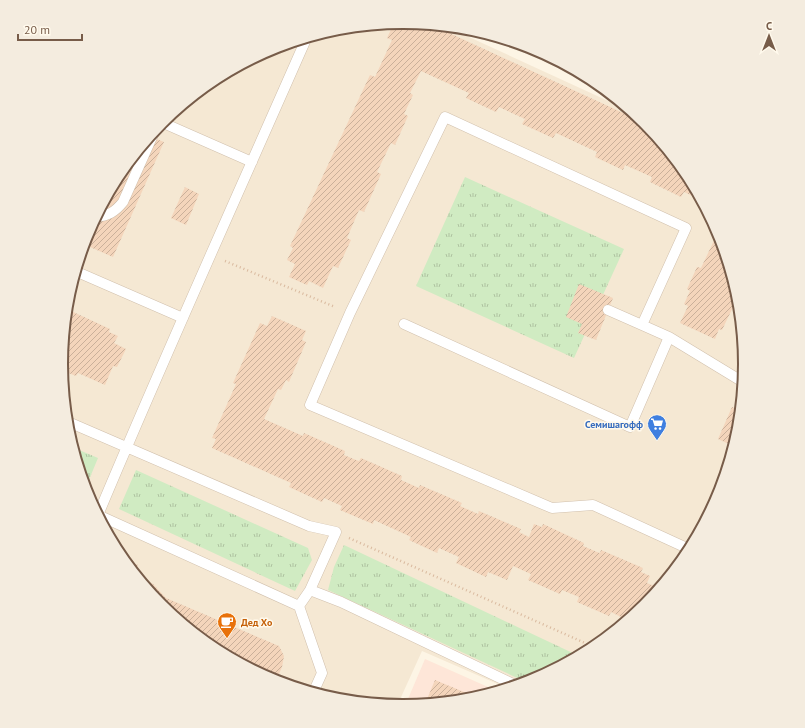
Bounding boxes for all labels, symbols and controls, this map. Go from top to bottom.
scale bar [18,16,82,42]
north arrow [749,16,789,56]
text: С [766,19,772,33]
text: 20 m [24,22,50,37]
supermarket icon: Семишагофф [646,413,668,441]
place label: Семишагофф [585,418,643,431]
cafe icon: Дед Хо [216,611,238,639]
place label: Дед Хо [241,616,273,629]

